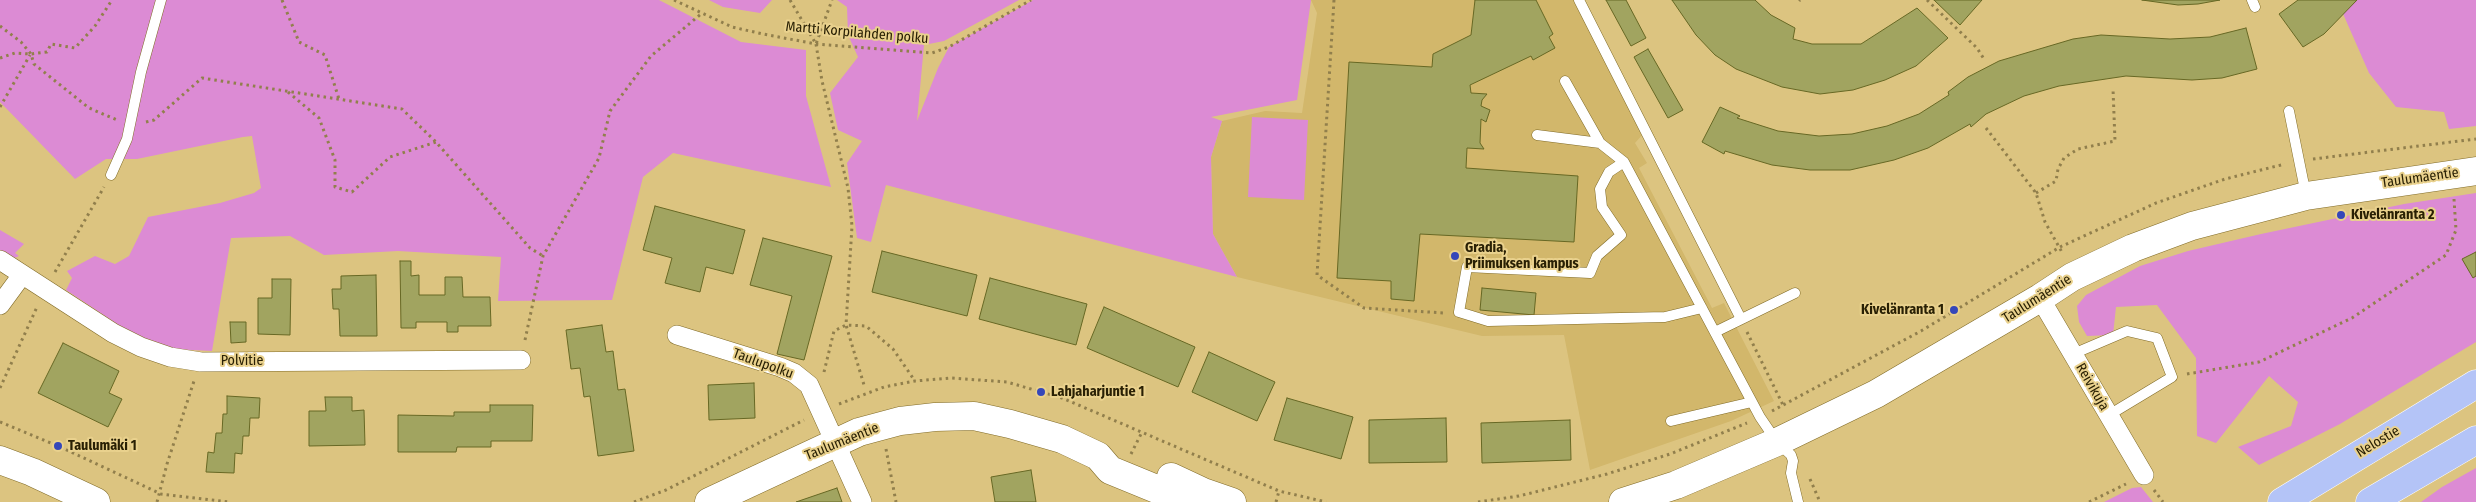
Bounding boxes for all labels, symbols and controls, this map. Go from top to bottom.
street label: Martti Korpilahden polku [785,18,929,48]
street label: Taulumäentie [2380,164,2460,192]
place label: Kivelänranta 2 [2351,207,2435,223]
marker: Kivelänranta 2 [2335,209,2347,221]
place label: Gradia, Priimuksen kampus [1465,240,1579,272]
marker: Gradia, Priimuksen kampus [1449,250,1461,262]
street label: Taulumäentie [2000,271,2074,327]
place label: Kivelänranta 1 [1861,302,1944,318]
marker: Kivelänranta 1 [1948,304,1960,316]
street label: Taulupolku [730,345,796,383]
street label: Polvitie [221,353,263,369]
street label: Reivikuja [2072,360,2112,414]
place label: Lahjaharjuntie 1 [1051,384,1144,400]
marker: Lahjaharjuntie 1 [1035,386,1047,398]
street label: Taulumäentie [803,420,881,464]
street label: Nelostie [2353,423,2403,461]
place label: Taulumäki 1 [68,438,137,454]
marker: Taulumäki 1 [52,440,64,452]

